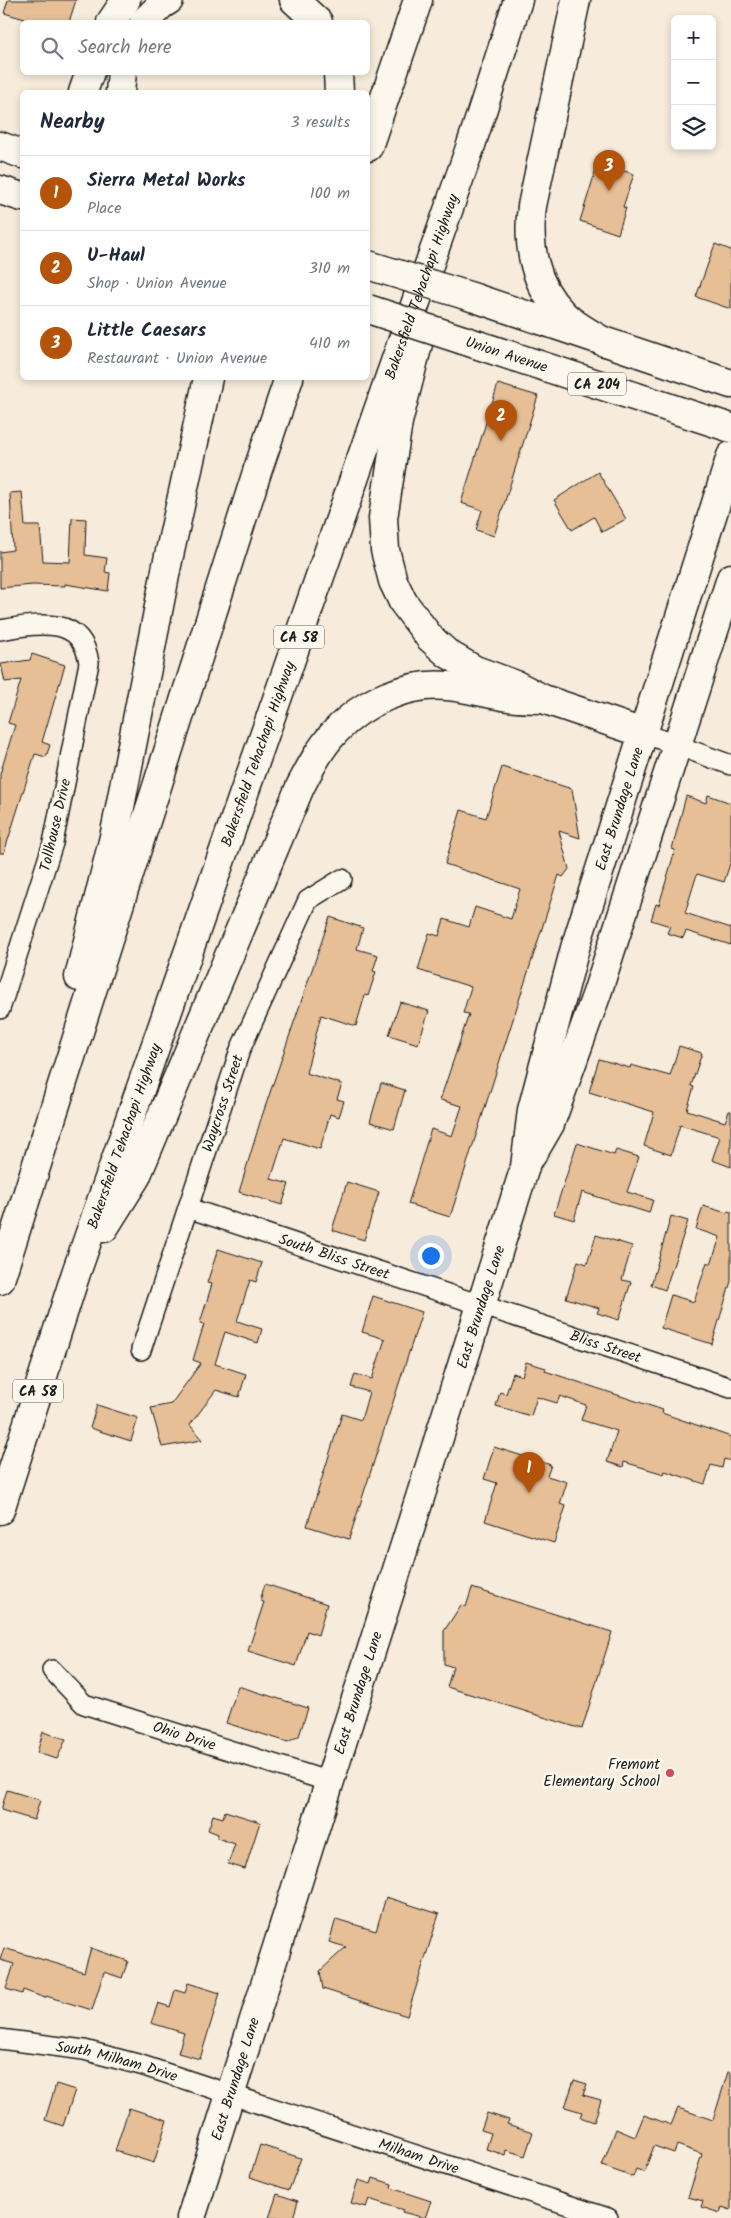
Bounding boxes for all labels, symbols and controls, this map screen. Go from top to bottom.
map controls [671,15,716,150]
button: + [671,15,716,60]
search box [20,20,370,75]
text: Search here [78,33,172,63]
icon: search [38,34,66,62]
button: − [671,60,716,105]
button: layers [671,105,716,150]
text: Nearby [40,106,105,139]
text: 3 results [291,110,350,135]
pin: 3 [593,150,625,191]
text: Sierra Metal Works [87,166,245,196]
text: 1 [54,181,58,206]
text: 100 m [310,181,350,206]
street label: Bakersfield Tehachapi Highway [379,190,466,383]
text: Place [87,196,121,221]
text: U-Haul [87,241,145,271]
text: 2 [51,256,61,281]
text: 310 m [309,256,350,281]
text: Shop · Union Avenue [87,271,227,296]
text: Little Caesars [87,316,206,346]
text: 3 [52,331,60,356]
text: 410 m [309,331,350,356]
street label: Union Avenue [462,331,551,380]
text: Restaurant · Union Avenue [87,346,267,371]
road number: CA 204 [568,372,626,396]
pin: 2 [485,400,517,441]
road number: CA 58 [274,626,324,649]
street label: Bakersfield Tehachapi Highway [215,657,303,850]
street label: East Brundage Lane [589,744,651,874]
street label: Tollhouse Drive [34,776,78,874]
street label: Bakersfield Tehachapi Highway [81,1039,169,1232]
street label: Waycross Street [196,1051,251,1155]
street label: South Bliss Street [275,1228,393,1287]
street label: East Brundage Lane [451,1242,512,1372]
your location [418,1243,444,1269]
street label: Bliss Street [567,1324,644,1370]
road number: CA 58 [13,1380,63,1402]
pin: 1 [513,1452,545,1493]
street label: East Brundage Lane [328,1628,390,1758]
street label: Ohio Drive [149,1716,219,1758]
place label: Fremont Elementary School [543,1753,660,1794]
marker: Fremont Elementary School [664,1767,676,1779]
street label: East Brundage Lane [205,2014,267,2144]
street label: South Milham Drive [54,2035,181,2089]
street label: Milham Drive [375,2133,462,2181]

